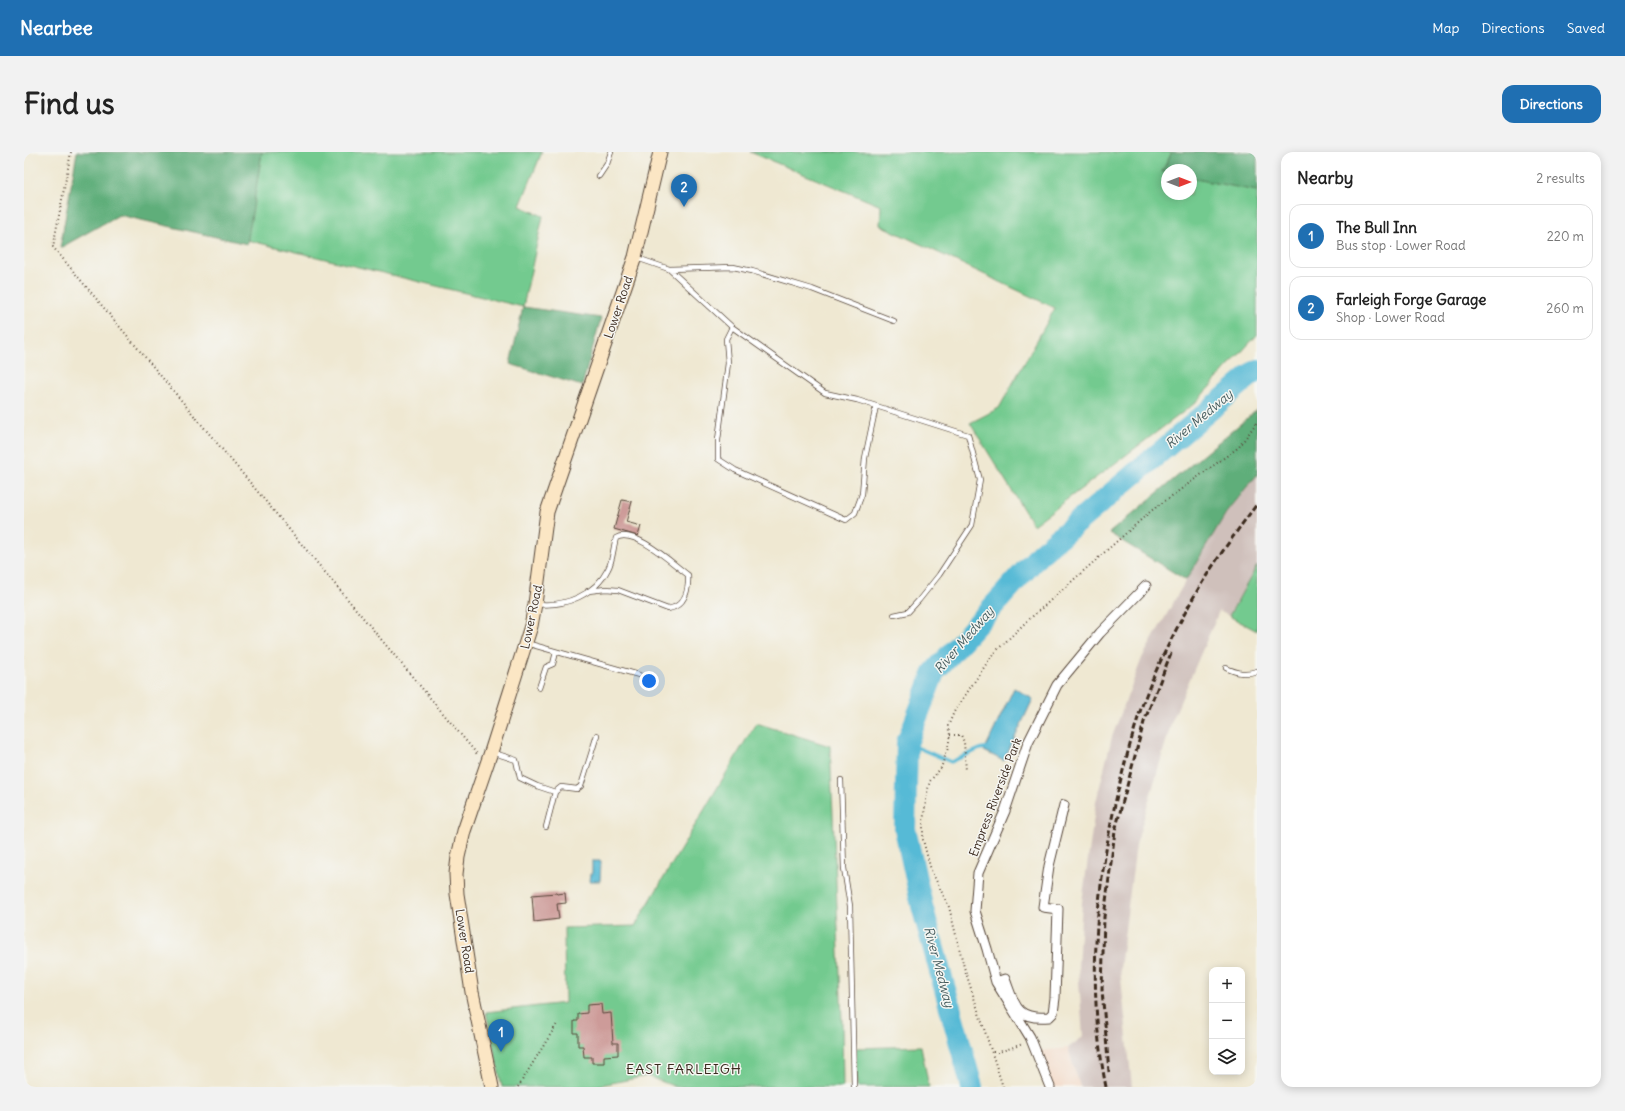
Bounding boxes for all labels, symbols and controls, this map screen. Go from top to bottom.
text: Nearbee [20,16,93,40]
text: Map [1432,19,1459,37]
text: Directions [1481,19,1545,37]
text: Saved [1567,19,1605,37]
button: Directions [1502,85,1601,123]
text: Find us [24,86,115,122]
north arrow [1161,164,1197,200]
text: Nearby [1297,167,1353,189]
text: 2 results [1536,170,1585,187]
pin: 2 [671,174,697,207]
text: The Bull Inn [1336,218,1417,237]
text: 1 [1308,228,1314,245]
text: 220 m [1547,228,1584,245]
text: Bus stop · Lower Road [1336,237,1466,254]
street label: Lower Road [600,274,636,340]
text: Farleigh Forge Garage [1336,290,1486,309]
text: 2 [1307,300,1315,317]
text: 260 m [1546,300,1584,317]
text: Shop · Lower Road [1336,309,1445,326]
water label: River Medway [1162,385,1237,452]
street label: Lower Road [517,584,545,650]
water label: River Medway [930,602,999,677]
your location [639,671,659,691]
street label: Empress Riverside Park [965,736,1025,858]
street label: Lower Road [453,908,477,974]
water label: River Medway [920,925,958,1011]
map controls [1209,967,1245,1075]
button: + [1209,967,1245,1003]
button: − [1209,1003,1245,1039]
pin: 1 [488,1019,514,1052]
button: layers [1209,1039,1245,1075]
district label: EAST FARLEIGH [626,1060,742,1078]

